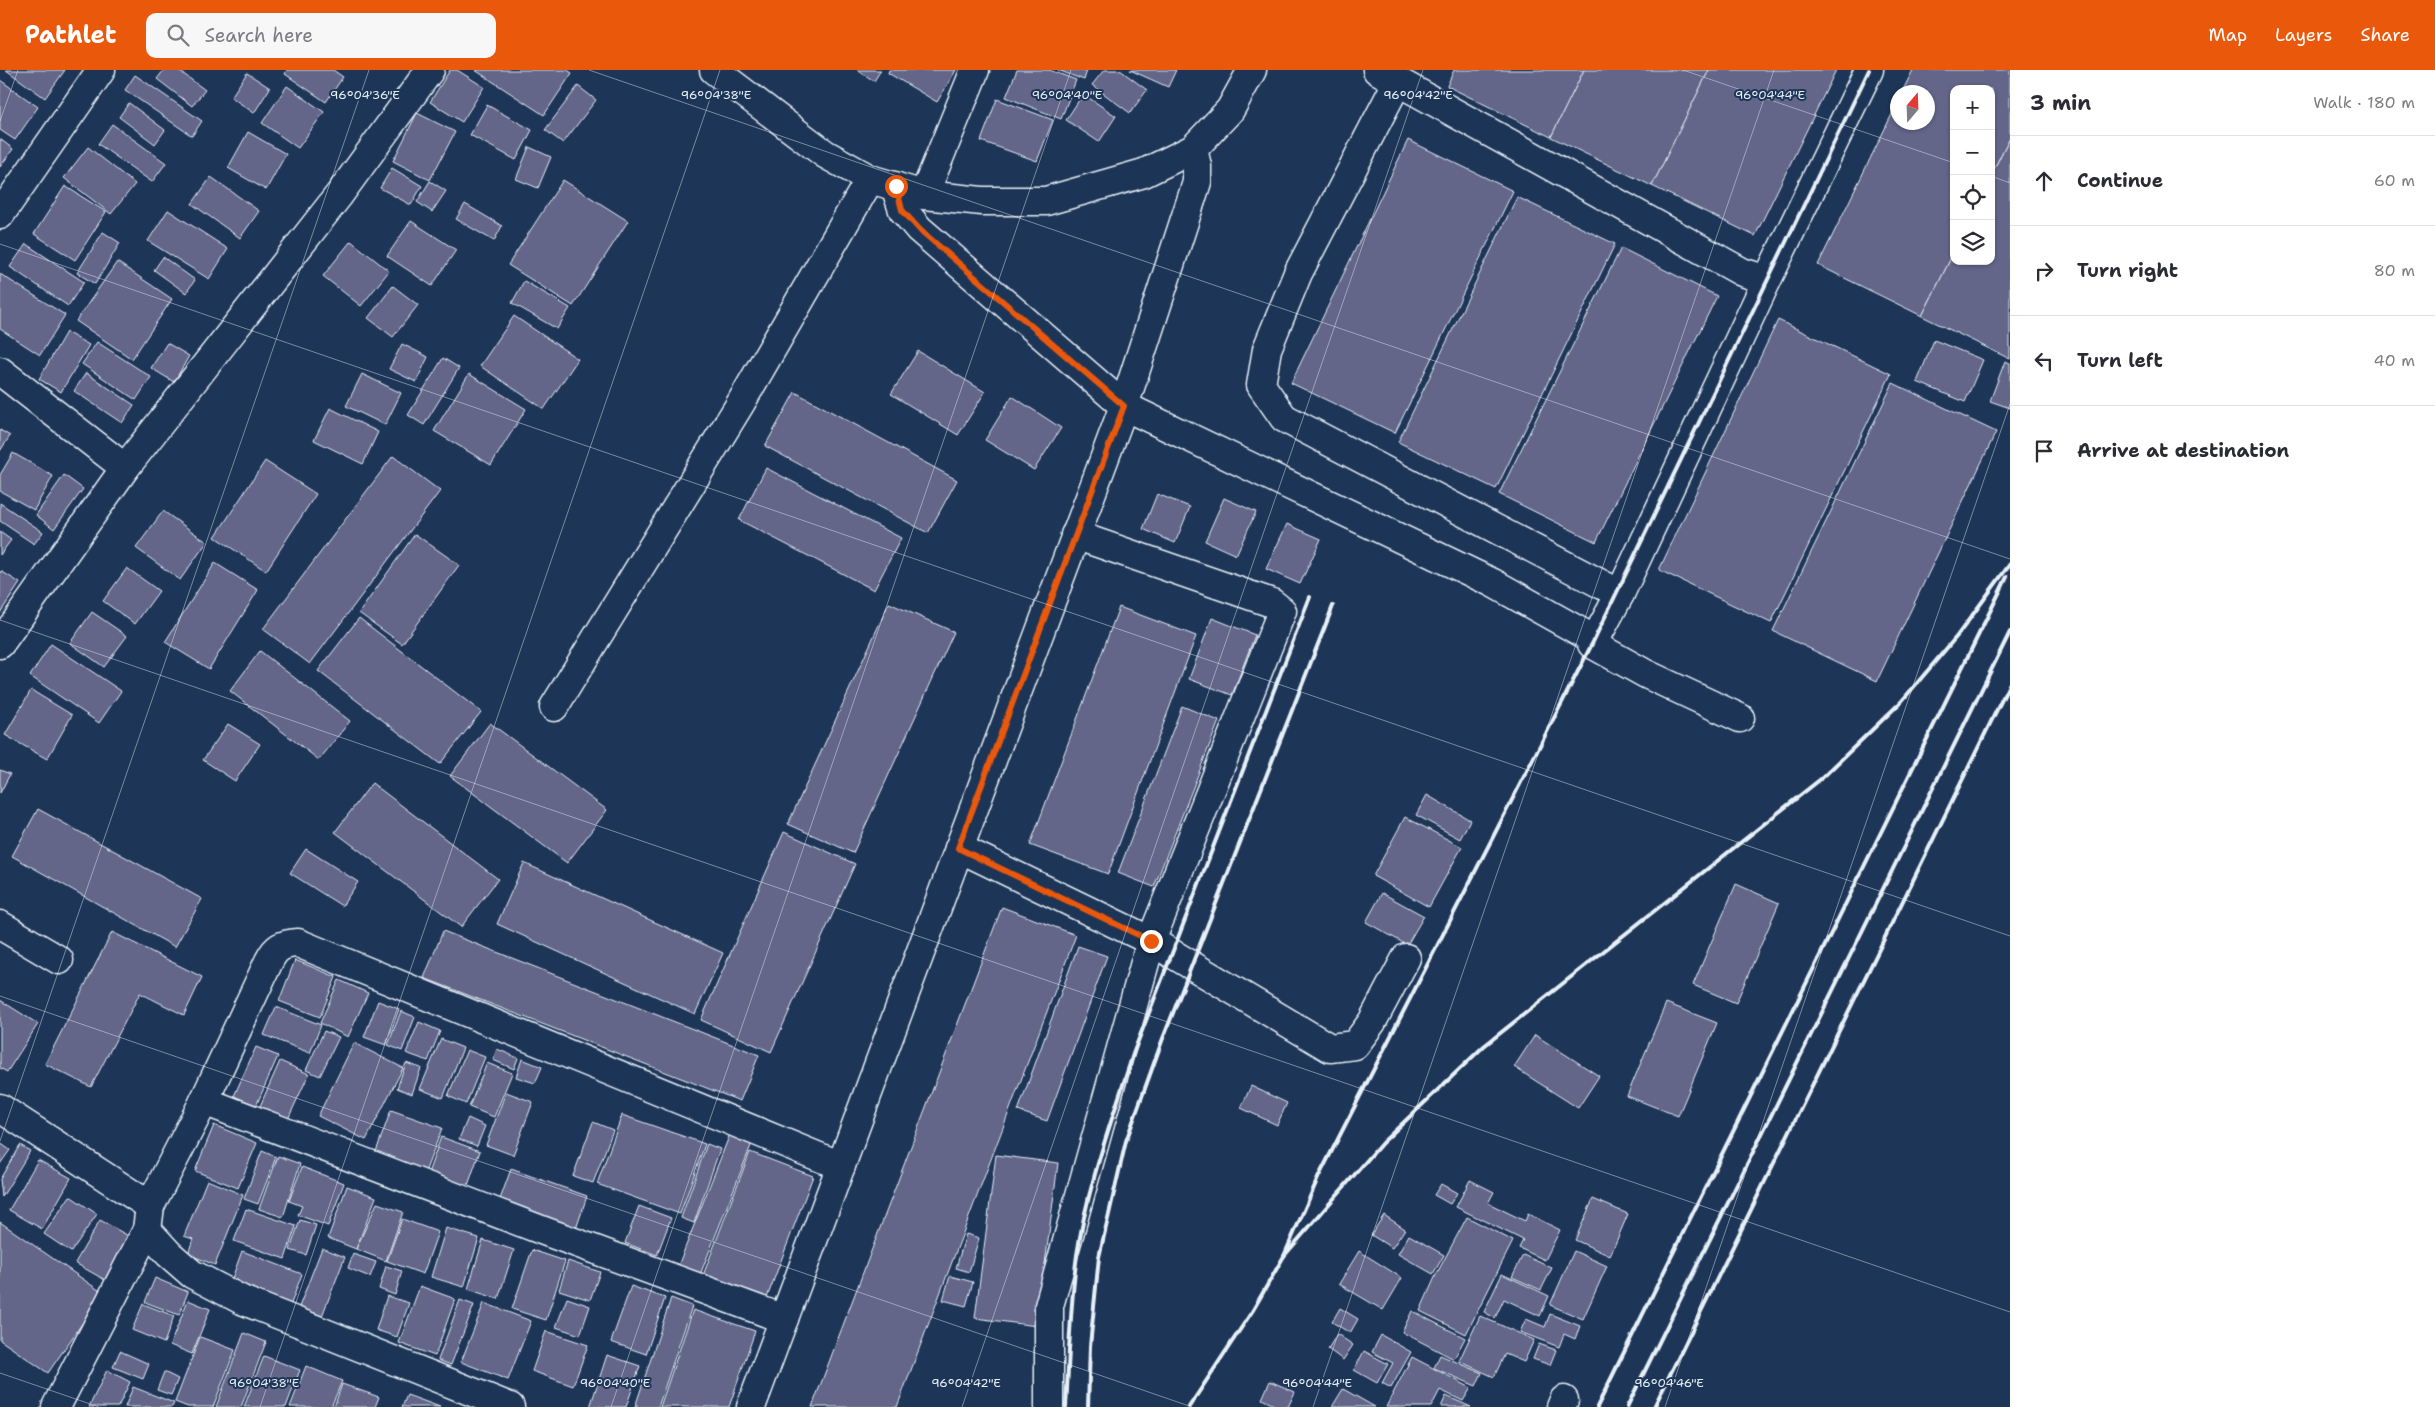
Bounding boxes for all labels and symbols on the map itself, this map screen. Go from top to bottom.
north arrow [1890,85,1935,130]
text: 96°04'36"E [330,87,400,103]
text: 96°04'38"E [681,87,751,103]
text: 96°04'40"E [1032,87,1102,103]
text: 96°04'42"E [1383,87,1453,103]
text: 96°04'44"E [1735,87,1805,103]
route start [885,175,908,198]
route end [1140,930,1163,953]
text: 96°04'38"E [229,1375,299,1391]
text: 96°04'40"E [580,1375,650,1391]
text: 96°04'42"E [931,1375,1001,1391]
text: 96°04'44"E [1282,1375,1352,1391]
text: 96°04'46"E [1634,1375,1704,1391]

